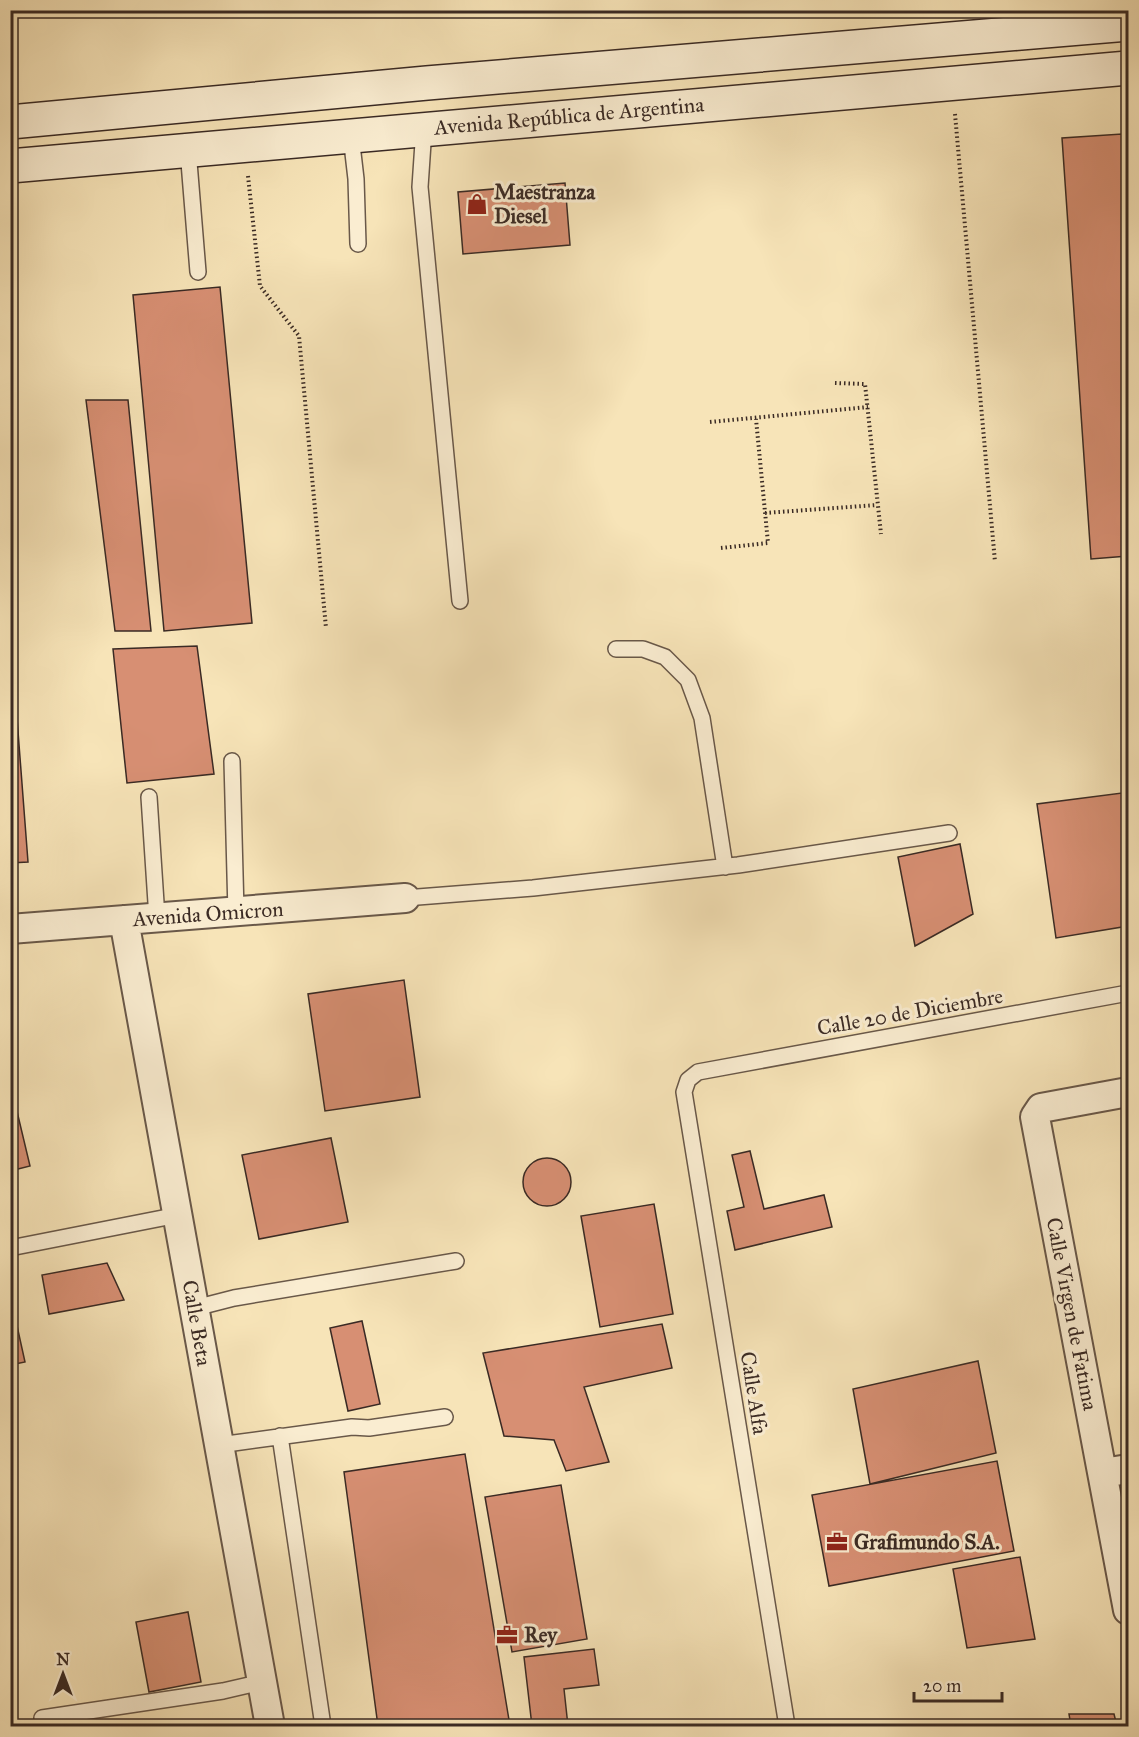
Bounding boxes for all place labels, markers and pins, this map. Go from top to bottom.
place label: Maestranza Diesel [494,179,596,229]
shop icon: Maestranza Diesel [465,192,489,216]
place label: Grafimundo S.A. [854,1529,1000,1555]
office icon: Grafimundo S.A. [825,1530,849,1554]
place label: Rey [524,1622,558,1648]
office icon: Rey [495,1623,519,1647]

